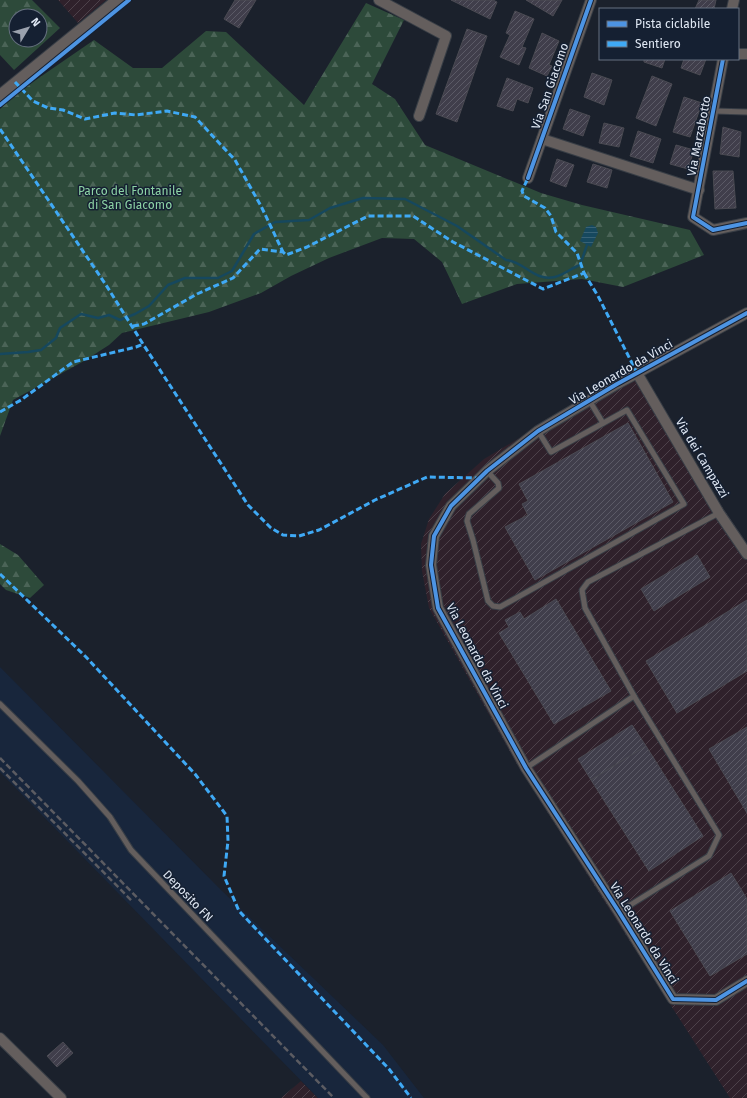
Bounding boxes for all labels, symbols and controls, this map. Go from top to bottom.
north arrow [8,8,48,48]
legend [599,8,739,60]
text: N [28,15,43,29]
text: Pista ciclabile [635,17,710,31]
text: Sentiero [635,37,681,51]
street label: Via San Giacomo [529,41,571,131]
street label: Via Marzabotto [684,95,714,177]
park label: Parco del Fontanile di San Giacomo [78,184,182,212]
street label: Via Leonardo da Vinci [567,337,675,407]
street label: Via dei Campazzi [673,415,731,501]
street label: Via Leonardo da Vinci [443,601,511,711]
street label: Deposito FN [160,867,216,925]
street label: Via Leonardo da Vinci [607,880,681,986]

